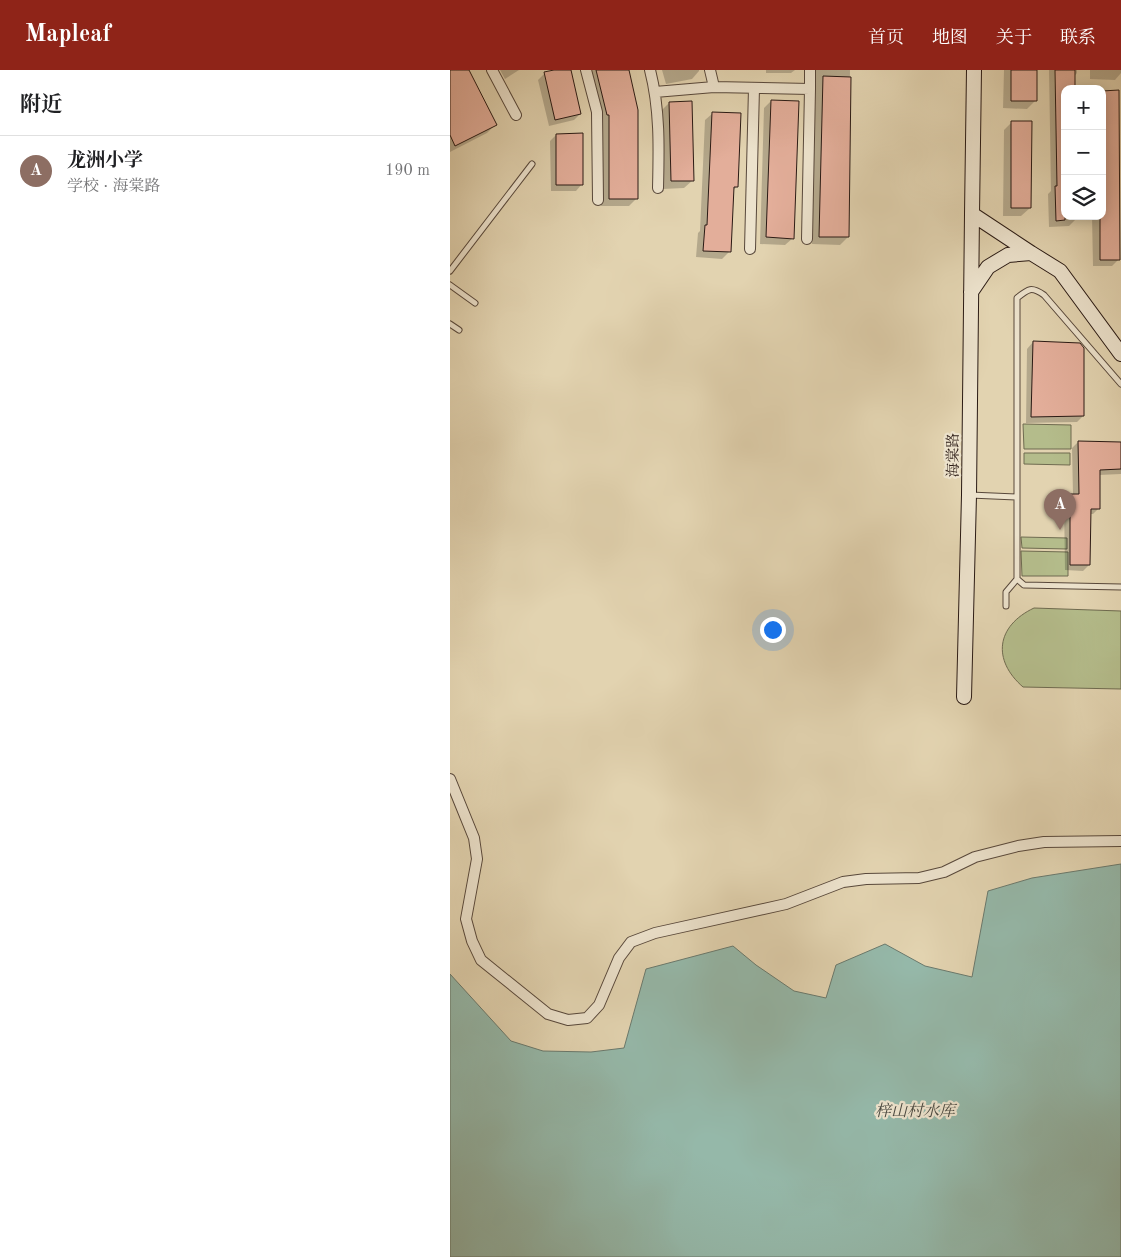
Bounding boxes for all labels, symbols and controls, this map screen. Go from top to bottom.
text: Mapleaf [25,23,111,47]
text: 首页 [868,29,904,47]
text: 地图 [932,29,968,47]
text: 关于 [996,29,1032,47]
text: 联系 [1060,29,1096,47]
map controls [1061,85,1106,220]
button: + [1061,85,1106,130]
text: 附近 [20,95,62,116]
button: − [1061,130,1106,175]
text: 龙洲小学 [67,152,143,171]
text: A [30,163,42,179]
text: 190 m [385,163,430,179]
button: layers [1061,175,1106,220]
text: 学校 · 海棠路 [67,179,160,195]
street label: 海棠路 [945,432,962,478]
pin: A [1044,489,1076,530]
your location [760,617,786,643]
water label: 梓山村水库 [875,1102,958,1120]

